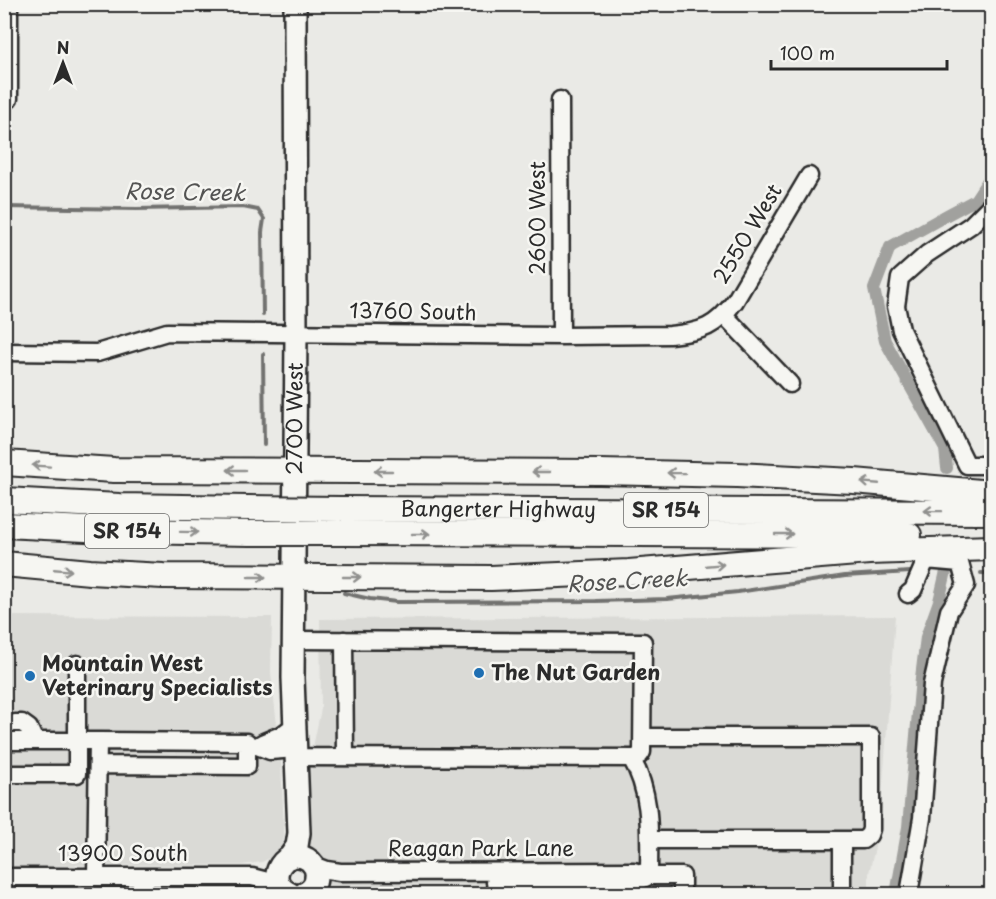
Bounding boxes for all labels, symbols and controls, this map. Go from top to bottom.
north arrow [33,33,93,93]
scale bar [771,33,946,71]
text: N [57,35,69,59]
text: 100 m [780,39,835,66]
street label: 2600 West [520,161,552,275]
water label: Rose Creek [124,173,247,208]
street label: 2550 West [704,177,789,289]
street label: 13760 South [349,293,477,327]
street label: 2700 West [277,362,310,475]
one-way arrow [32,460,52,471]
one-way arrow [227,464,247,476]
one-way arrow [374,465,394,477]
one-way arrow [532,466,552,478]
one-way arrow [666,468,686,479]
one-way arrow [861,477,881,488]
street label: Bangerter Highway [400,491,596,524]
road number: SR 154 [624,493,708,527]
one-way arrow [924,505,944,517]
road number: SR 154 [85,514,169,548]
one-way arrow [178,526,198,538]
one-way arrow [411,528,431,540]
one-way arrow [774,529,794,540]
one-way arrow [704,559,724,570]
water label: Rose Creek [566,560,690,599]
one-way arrow [52,565,72,576]
one-way arrow [247,571,267,583]
one-way arrow [342,571,362,583]
place label: Mountain West Veterinary Specialists [42,646,273,702]
place label: The Nut Garden [491,655,660,687]
marker: The Nut Garden [472,666,486,680]
marker: Mountain West Veterinary Specialists [23,669,37,683]
street label: Reagan Park Lane [388,831,574,863]
street label: 13900 South [58,836,188,868]

